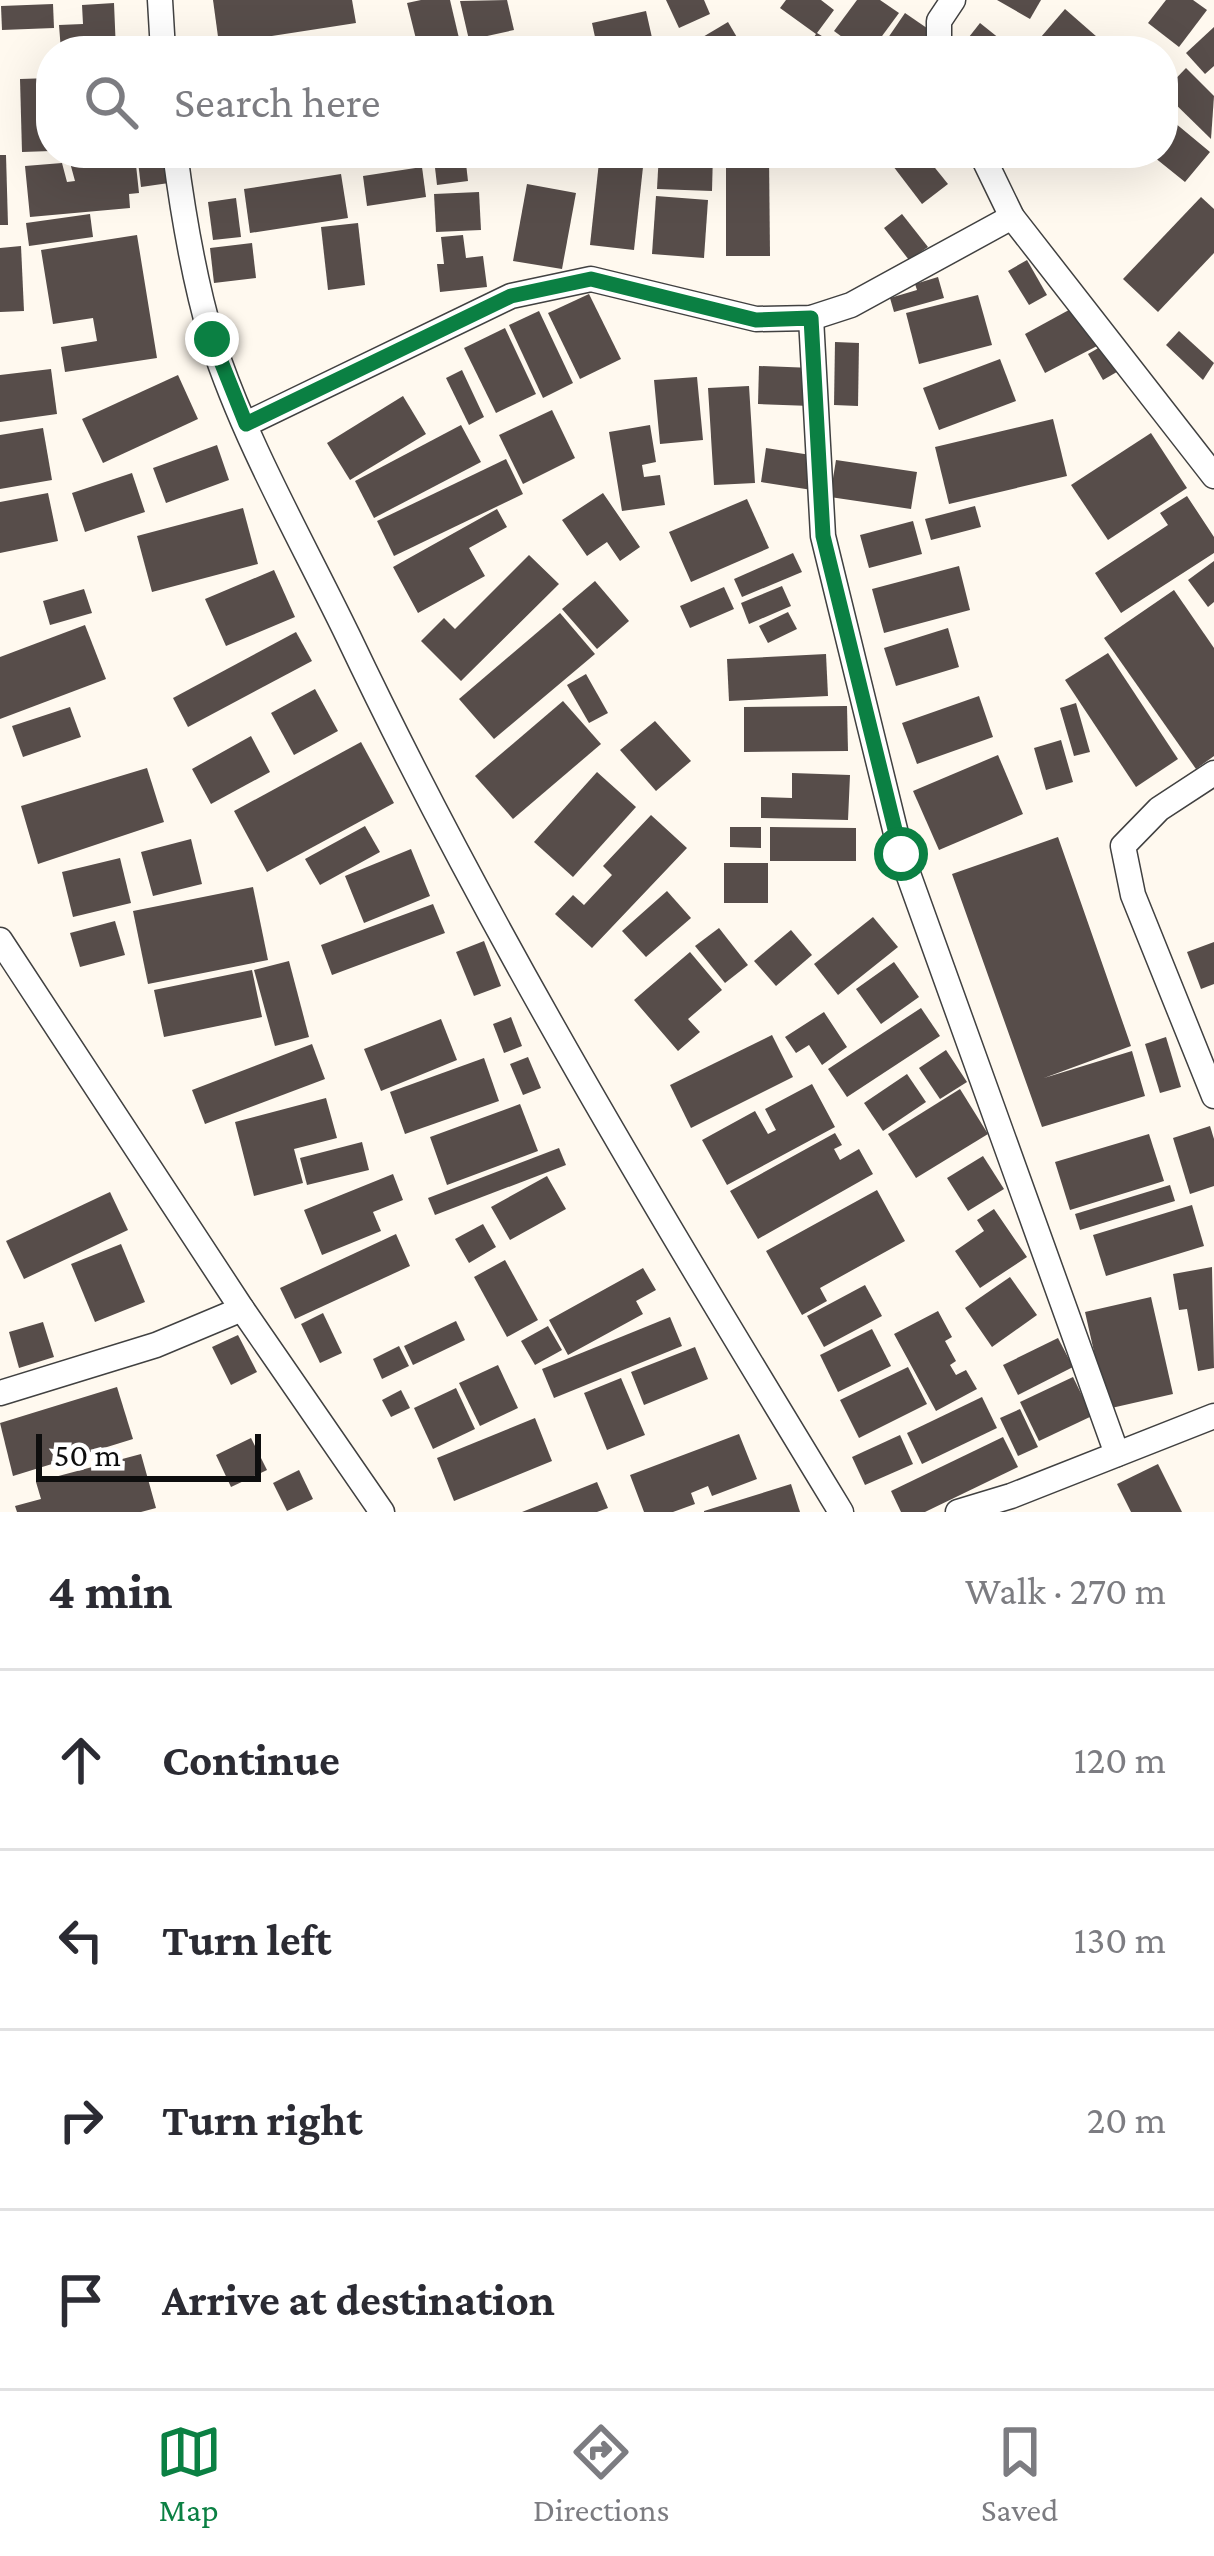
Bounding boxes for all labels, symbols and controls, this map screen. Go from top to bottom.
search box [36,36,1178,168]
icon: search [78,69,144,135]
text: Search here [174,77,381,127]
route end [185,312,239,366]
route start [874,827,928,881]
scale bar [36,1428,261,1481]
text: 50 m [54,1436,121,1473]
text: 4 min [48,1562,173,1619]
text: Walk · 270 m [965,1569,1166,1612]
icon: ahead [48,1727,114,1793]
text: Continue [162,1735,340,1785]
text: 120 m [1074,1738,1166,1781]
icon: left [48,1907,114,1973]
text: Turn left [162,1915,331,1965]
text: 130 m [1074,1918,1166,1961]
icon: right [48,2087,114,2153]
text: Turn right [162,2095,363,2145]
text: 20 m [1087,2098,1166,2141]
icon: arrive [48,2267,114,2333]
text: Arrive at destination [162,2275,555,2325]
tab: Map [156,2419,222,2528]
tab: Directions [533,2419,670,2528]
tab: Saved [981,2419,1058,2528]

